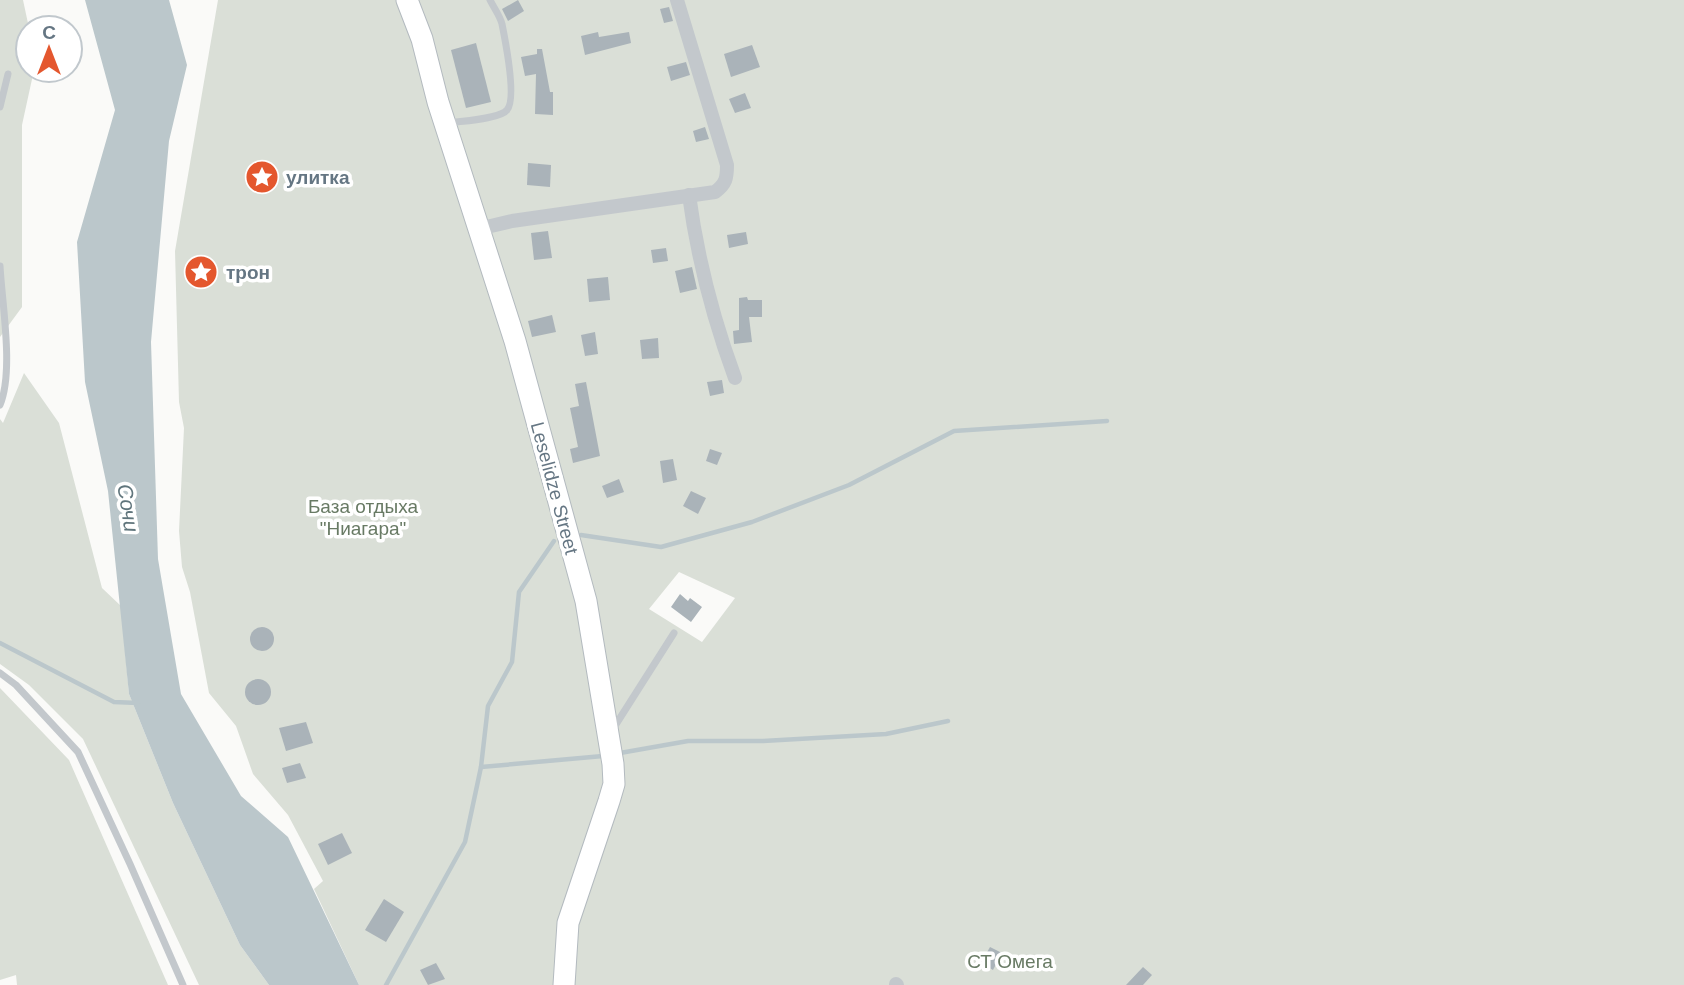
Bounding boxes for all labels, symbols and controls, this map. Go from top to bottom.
north arrow [14,14,84,84]
text: С [42,22,56,43]
place icon: улитка [243,158,281,196]
place label: улитка [286,167,350,188]
place icon: трон [182,253,220,291]
place label: трон [226,262,270,283]
street label: Leselidze Street [527,420,582,557]
water label: Сочи [113,482,144,534]
park label: База отдыха "Ниагара" [308,496,419,539]
park label: СТ Омега [967,951,1053,972]

